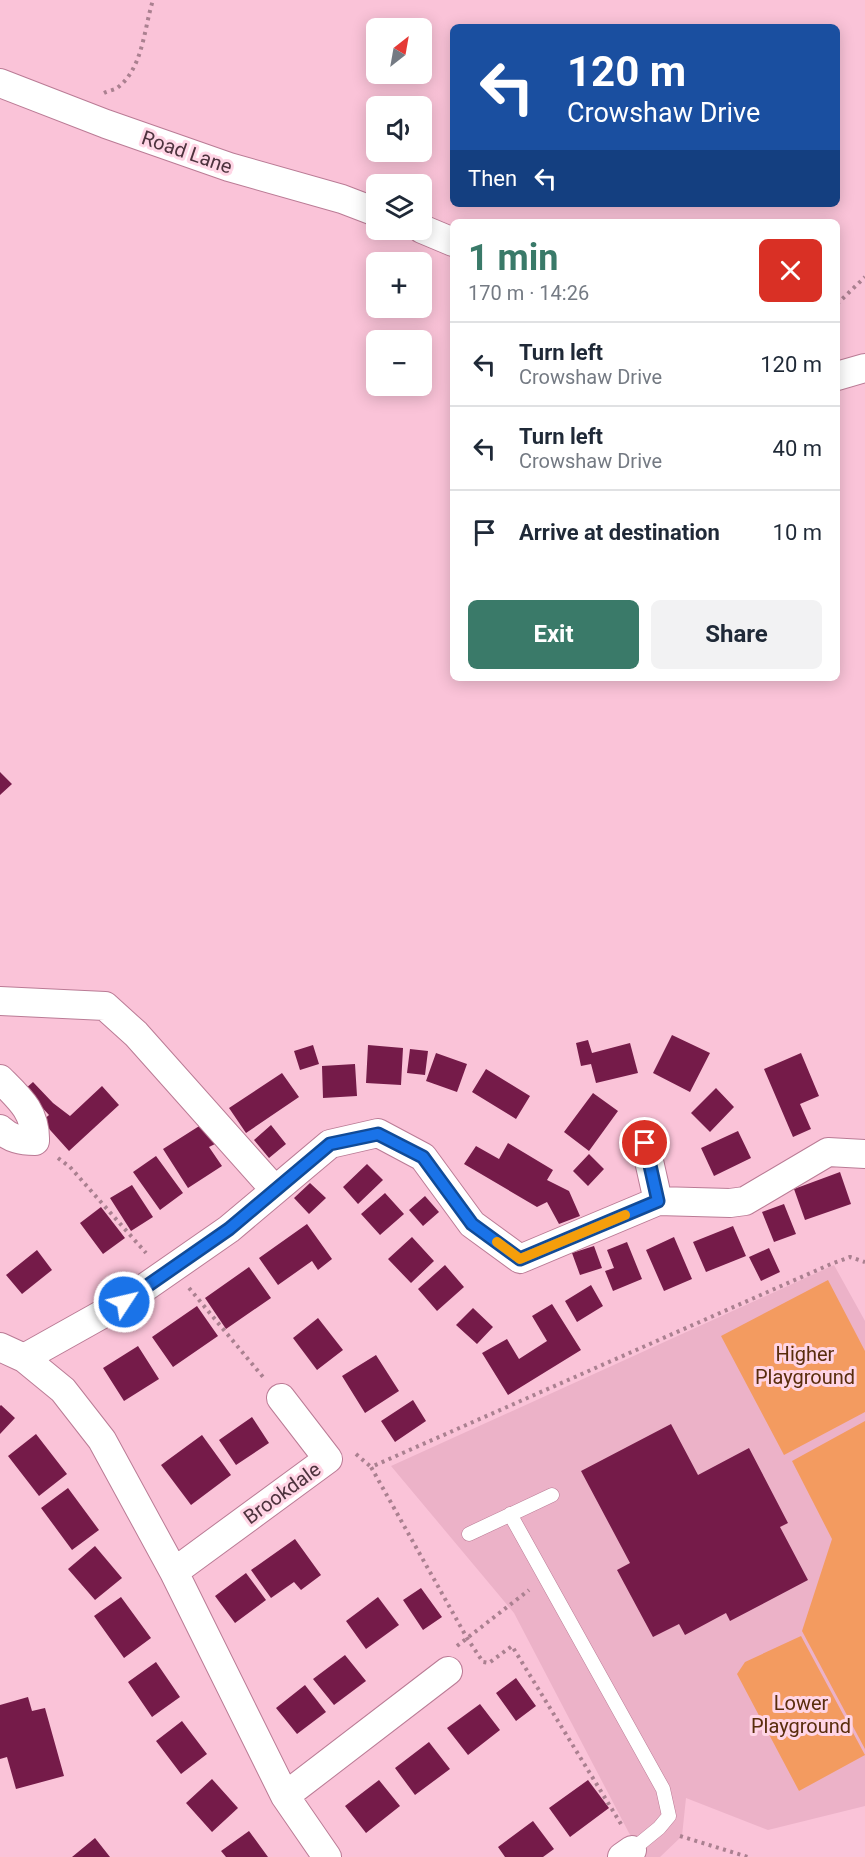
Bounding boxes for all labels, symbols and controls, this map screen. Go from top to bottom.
north arrow [366,18,432,84]
map controls [366,18,432,396]
text: 120 m [567,47,686,96]
icon: left [468,48,546,126]
button: sound [366,96,432,162]
text: Crowshaw Drive [567,97,760,129]
street label: Road Lane [139,125,235,179]
icon: left [529,162,562,195]
text: Then [468,166,517,191]
button: layers [366,174,432,240]
text: 1 min [468,237,559,279]
button: close [759,239,822,302]
button: + [366,252,432,318]
text: 170 m · 14:26 [468,281,589,305]
button: − [366,330,432,396]
text: Turn left [519,340,603,365]
icon: left [468,348,501,381]
text: 120 m [760,352,822,377]
text: Crowshaw Drive [519,365,662,389]
text: Turn left [519,424,603,449]
icon: left [468,432,501,465]
text: 40 m [773,436,822,461]
text: Crowshaw Drive [519,449,662,473]
icon: arrive [468,516,501,549]
text: Arrive at destination [519,520,720,545]
text: 10 m [773,520,822,545]
button: Exit [468,600,639,669]
button: Share [651,600,822,669]
pin [619,1117,670,1168]
icon: arrive [628,1126,661,1159]
position arrow [92,1270,156,1334]
park label: Higher Playground [755,1342,855,1389]
street label: Brookdale [239,1457,325,1529]
park label: Lower Playground [751,1691,851,1738]

